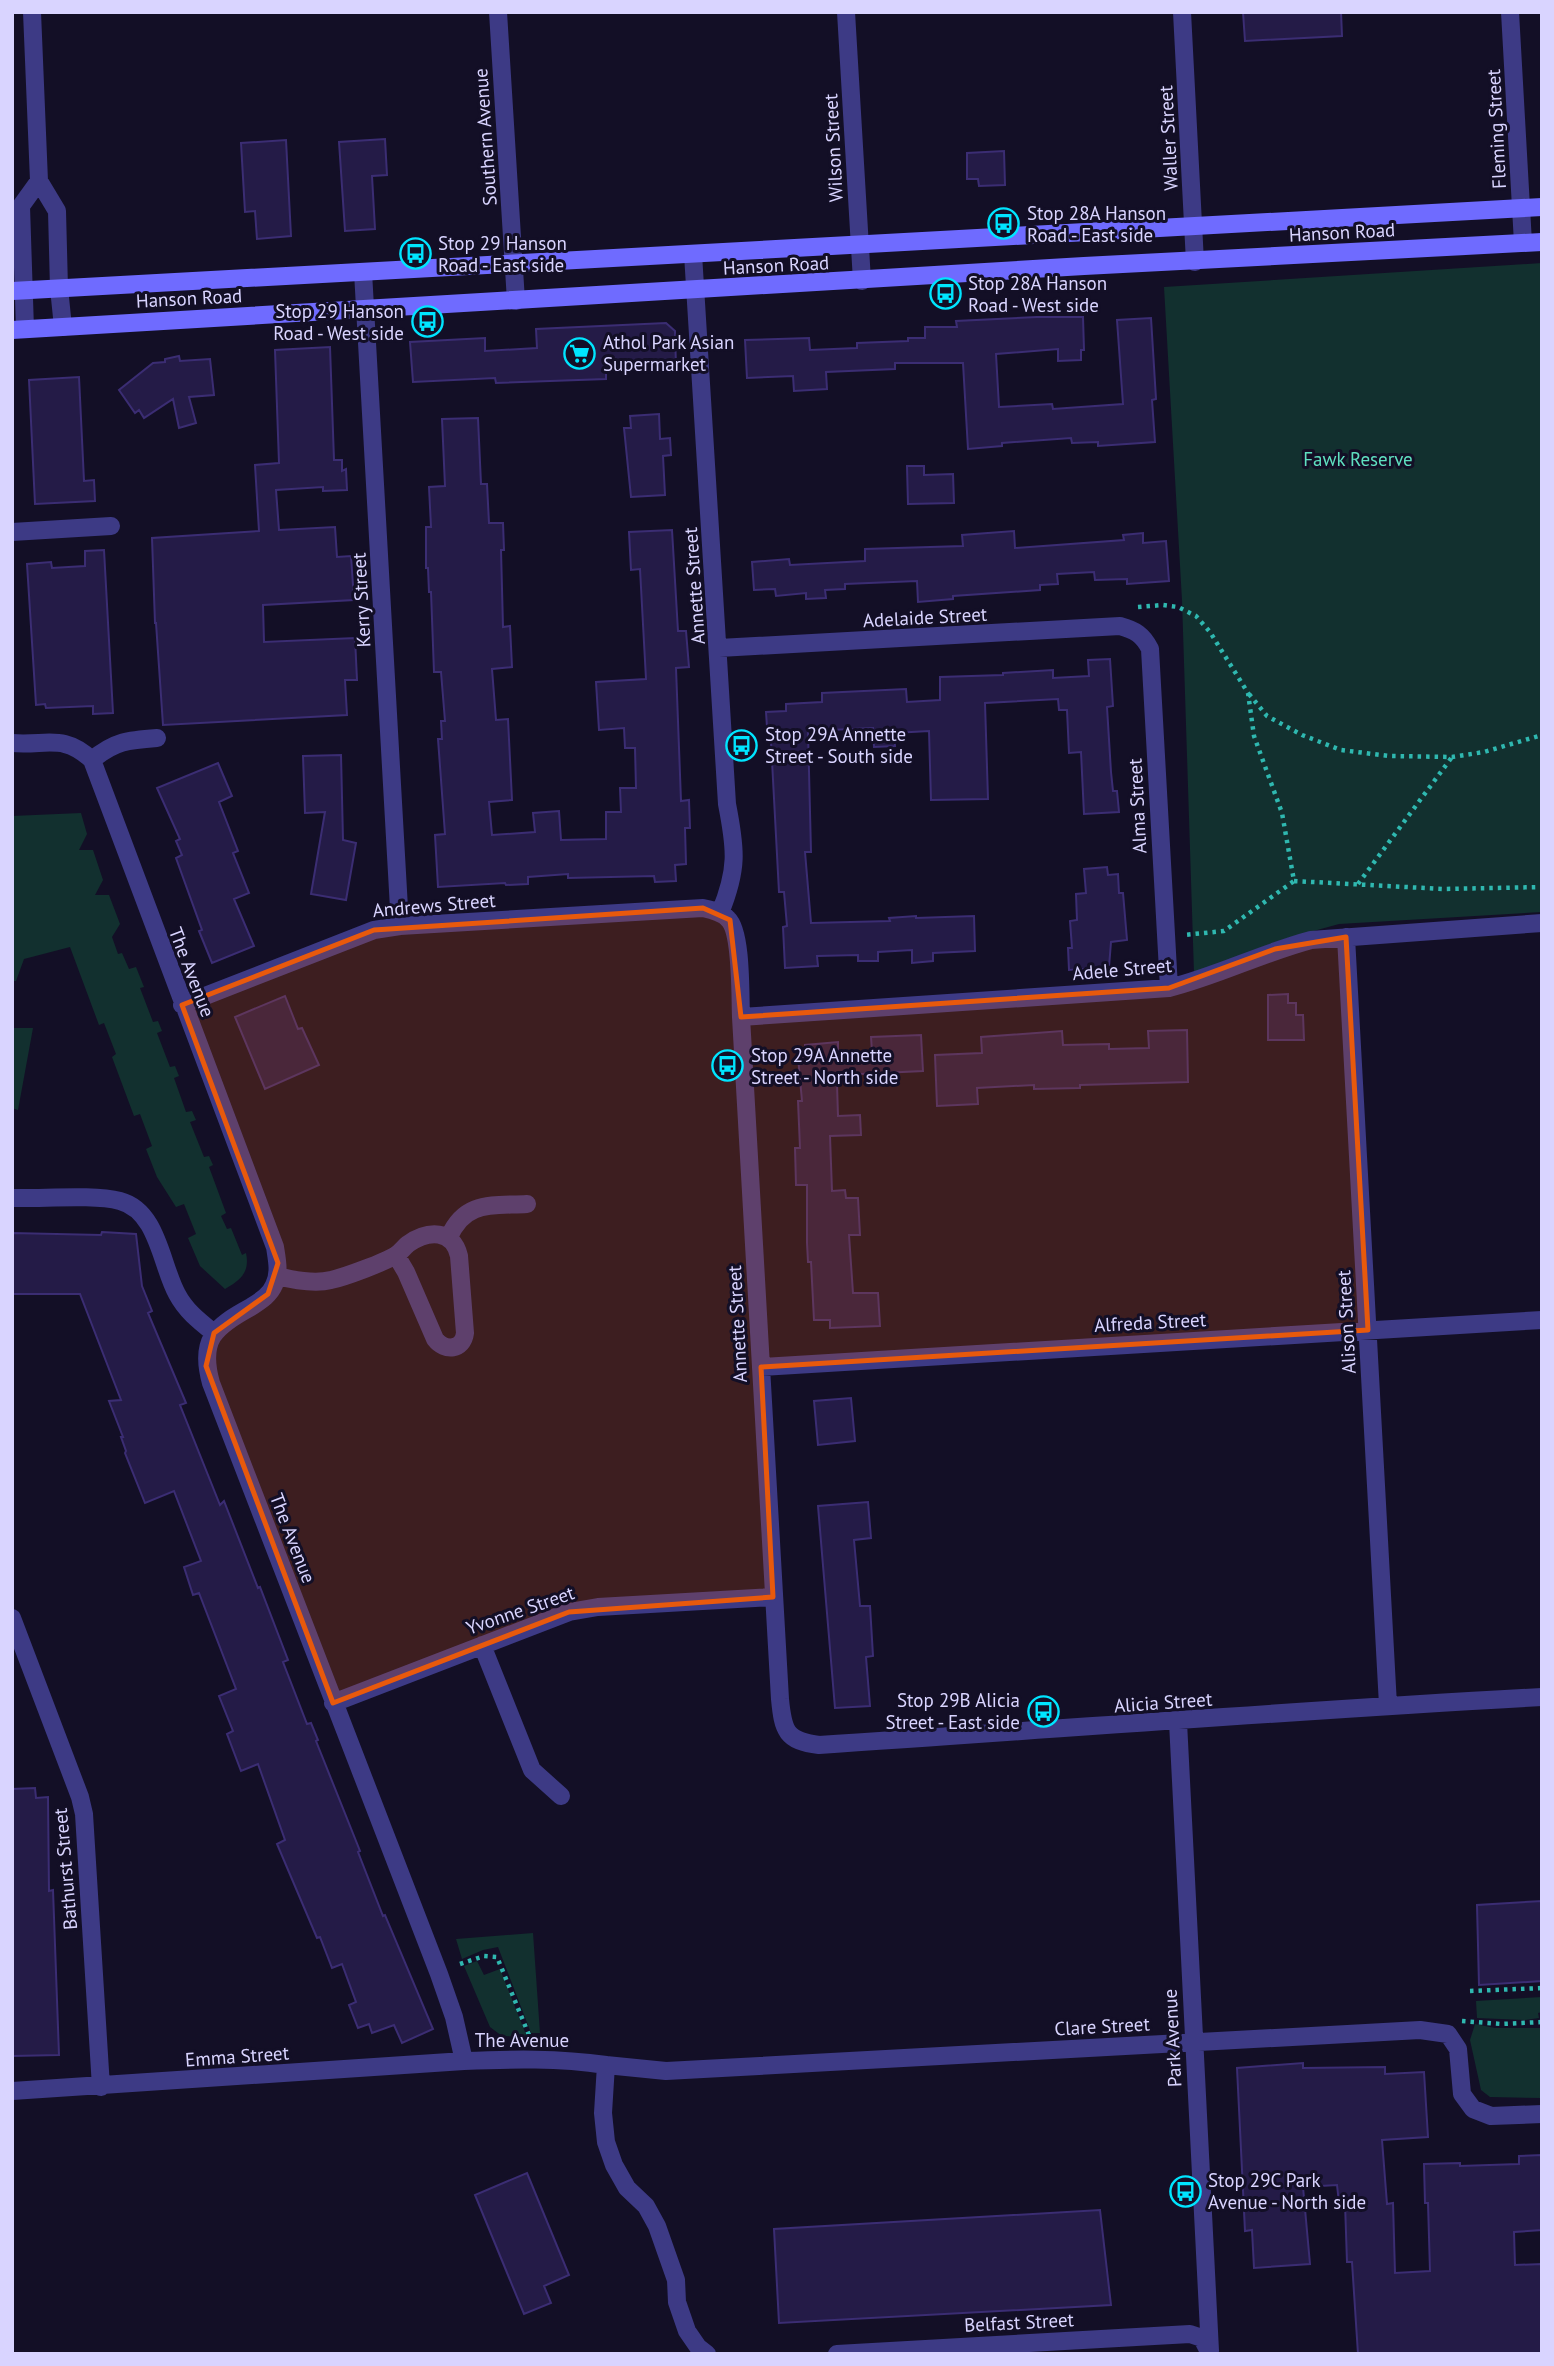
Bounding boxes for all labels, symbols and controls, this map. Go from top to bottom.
street label: Southern Avenue [468,68,502,206]
street label: Fleming Street [1481,68,1511,189]
street label: Waller Street [1153,84,1183,191]
street label: Wilson Street [818,93,848,203]
place label: Stop 28A Hanson Road - East side [1027,201,1166,247]
bus stop icon: Stop 28A Hanson Road - East side [987,207,1021,241]
street label: Hanson Road [1288,217,1396,247]
place label: Stop 29 Hanson Road - East side [438,231,567,277]
bus stop icon: Stop 29 Hanson Road - East side [398,237,432,271]
street label: Hanson Road [722,250,830,280]
place label: Stop 28A Hanson Road - West side [968,271,1107,317]
bus stop icon: Stop 28A Hanson Road - West side [928,277,962,311]
street label: Hanson Road [135,283,243,313]
place label: Stop 29 Hanson Road - West side [273,299,404,345]
bus stop icon: Stop 29 Hanson Road - West side [410,305,444,339]
place label: Athol Park Asian Supermarket [603,330,734,376]
supermarket icon: Athol Park Asian Supermarket [563,336,597,370]
park label: Fawk Reserve [1303,447,1413,471]
street label: Annette Street [678,526,710,645]
street label: Kerry Street [347,551,375,648]
street label: Adelaide Street [862,602,988,632]
place label: Stop 29A Annette Street - South side [765,722,913,768]
bus stop icon: Stop 29A Annette Street - South side [725,728,759,762]
street label: Alma Street [1122,757,1151,854]
street label: Andrews Street [372,888,497,922]
street label: The Avenue [164,924,220,1020]
street label: Adele Street [1071,953,1173,985]
place label: Stop 29A Annette Street - North side [751,1043,898,1089]
bus stop icon: Stop 29A Annette Street - North side [711,1049,745,1083]
street label: Annette Street [722,1264,752,1383]
street label: Alison Street [1331,1269,1361,1375]
street label: Alfreda Street [1093,1307,1207,1337]
street label: The Avenue [265,1490,321,1586]
street label: Yvonne Street [463,1580,578,1640]
street label: Alicia Street [1113,1687,1213,1717]
place label: Stop 29B Alicia Street - East side [885,1688,1020,1734]
bus stop icon: Stop 29B Alicia Street - East side [1026,1694,1060,1728]
street label: Bathurst Street [48,1807,82,1931]
street label: Park Avenue [1157,1988,1187,2088]
street label: Clare Street [1054,2011,1151,2040]
street label: The Avenue [475,2028,569,2052]
street label: Emma Street [184,2040,290,2072]
place label: Stop 29C Park Avenue - North side [1208,2168,1366,2214]
bus stop icon: Stop 29C Park Avenue - North side [1168,2174,1202,2208]
street label: Belfast Street [964,2307,1075,2337]

